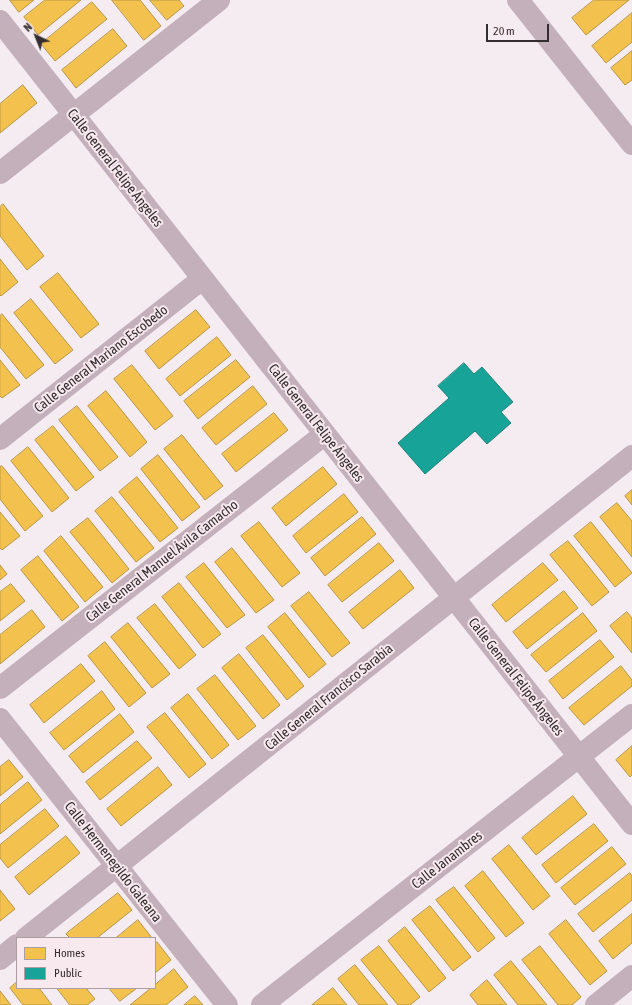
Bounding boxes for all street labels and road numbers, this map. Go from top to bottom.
street label: Calle General Felipe Ángeles [64,106,166,230]
street label: Calle General Mariano Escobedo [31,302,171,416]
street label: Calle General Felipe Ángeles [265,361,367,485]
street label: Calle General Manuel Ávila Camacho [83,496,241,626]
street label: Calle General Felipe Ángeles [465,615,567,739]
street label: Calle General Francisco Sarabia [262,640,396,754]
street label: Calle Hermenegildo Galeana [61,798,165,926]
street label: Calle Janambres [408,827,486,893]

